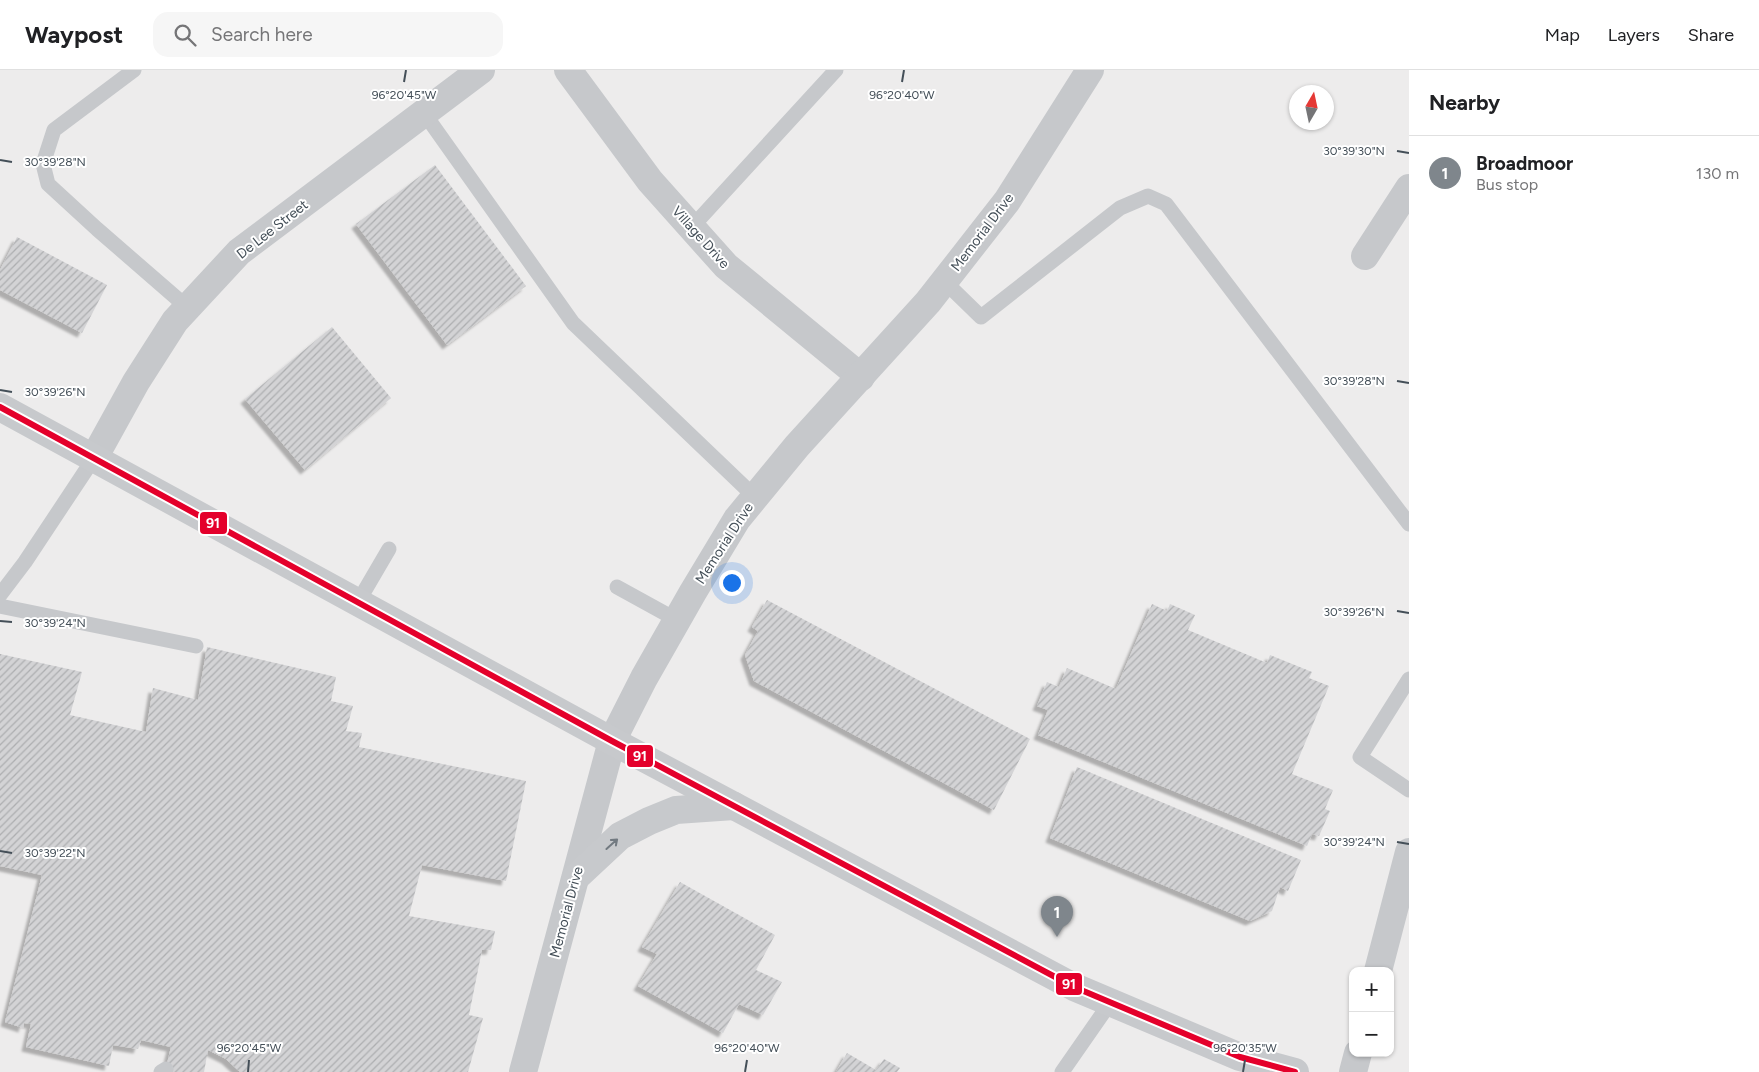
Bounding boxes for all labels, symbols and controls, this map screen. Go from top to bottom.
search box [153,12,503,57]
text: Waypost [25,20,123,49]
icon: search [171,21,199,49]
text: Search here [211,23,313,46]
text: Map [1545,24,1580,46]
text: Layers [1608,24,1660,46]
text: Share [1688,24,1734,46]
north arrow [1289,85,1334,130]
text: 96°20'45"W [372,88,437,102]
text: 96°20'40"W [869,88,935,102]
text: Nearby [1429,90,1500,115]
text: 30°39'30"N [1323,144,1385,158]
text: Broadmoor [1476,152,1573,175]
text: 30°39'28"N [24,155,86,169]
text: 1 [1442,164,1448,183]
text: 130 m [1696,164,1739,183]
text: Bus stop [1476,175,1538,194]
street label: Memorial Drive [947,190,1018,275]
street label: De Lee Street [233,196,311,263]
street label: Village Drive [668,203,733,272]
text: 30°39'28"N [1323,374,1385,388]
text: 30°39'26"N [25,385,86,399]
street label: Memorial Drive [692,499,757,587]
line badge: 91 [199,511,228,535]
text: 91 [206,515,220,532]
your location [719,570,745,596]
text: 30°39'26"N [1324,605,1385,619]
text: 30°39'24"N [24,616,86,630]
line badge: 91 [626,744,654,768]
text: 91 [633,748,647,765]
text: 30°39'24"N [1323,835,1385,849]
one-way arrow [605,838,618,850]
text: 30°39'22"N [25,846,85,860]
street label: Memorial Drive [546,864,587,960]
pin: 1 [1041,896,1073,937]
map controls [1349,967,1394,1057]
button: + [1349,967,1394,1012]
line badge: 91 [1055,972,1083,996]
text: 91 [1062,976,1076,993]
button: − [1349,1012,1394,1057]
text: 96°20'45"W [217,1041,282,1055]
text: 96°20'40"W [714,1041,780,1055]
text: 96°20'35"W [1213,1041,1277,1055]

